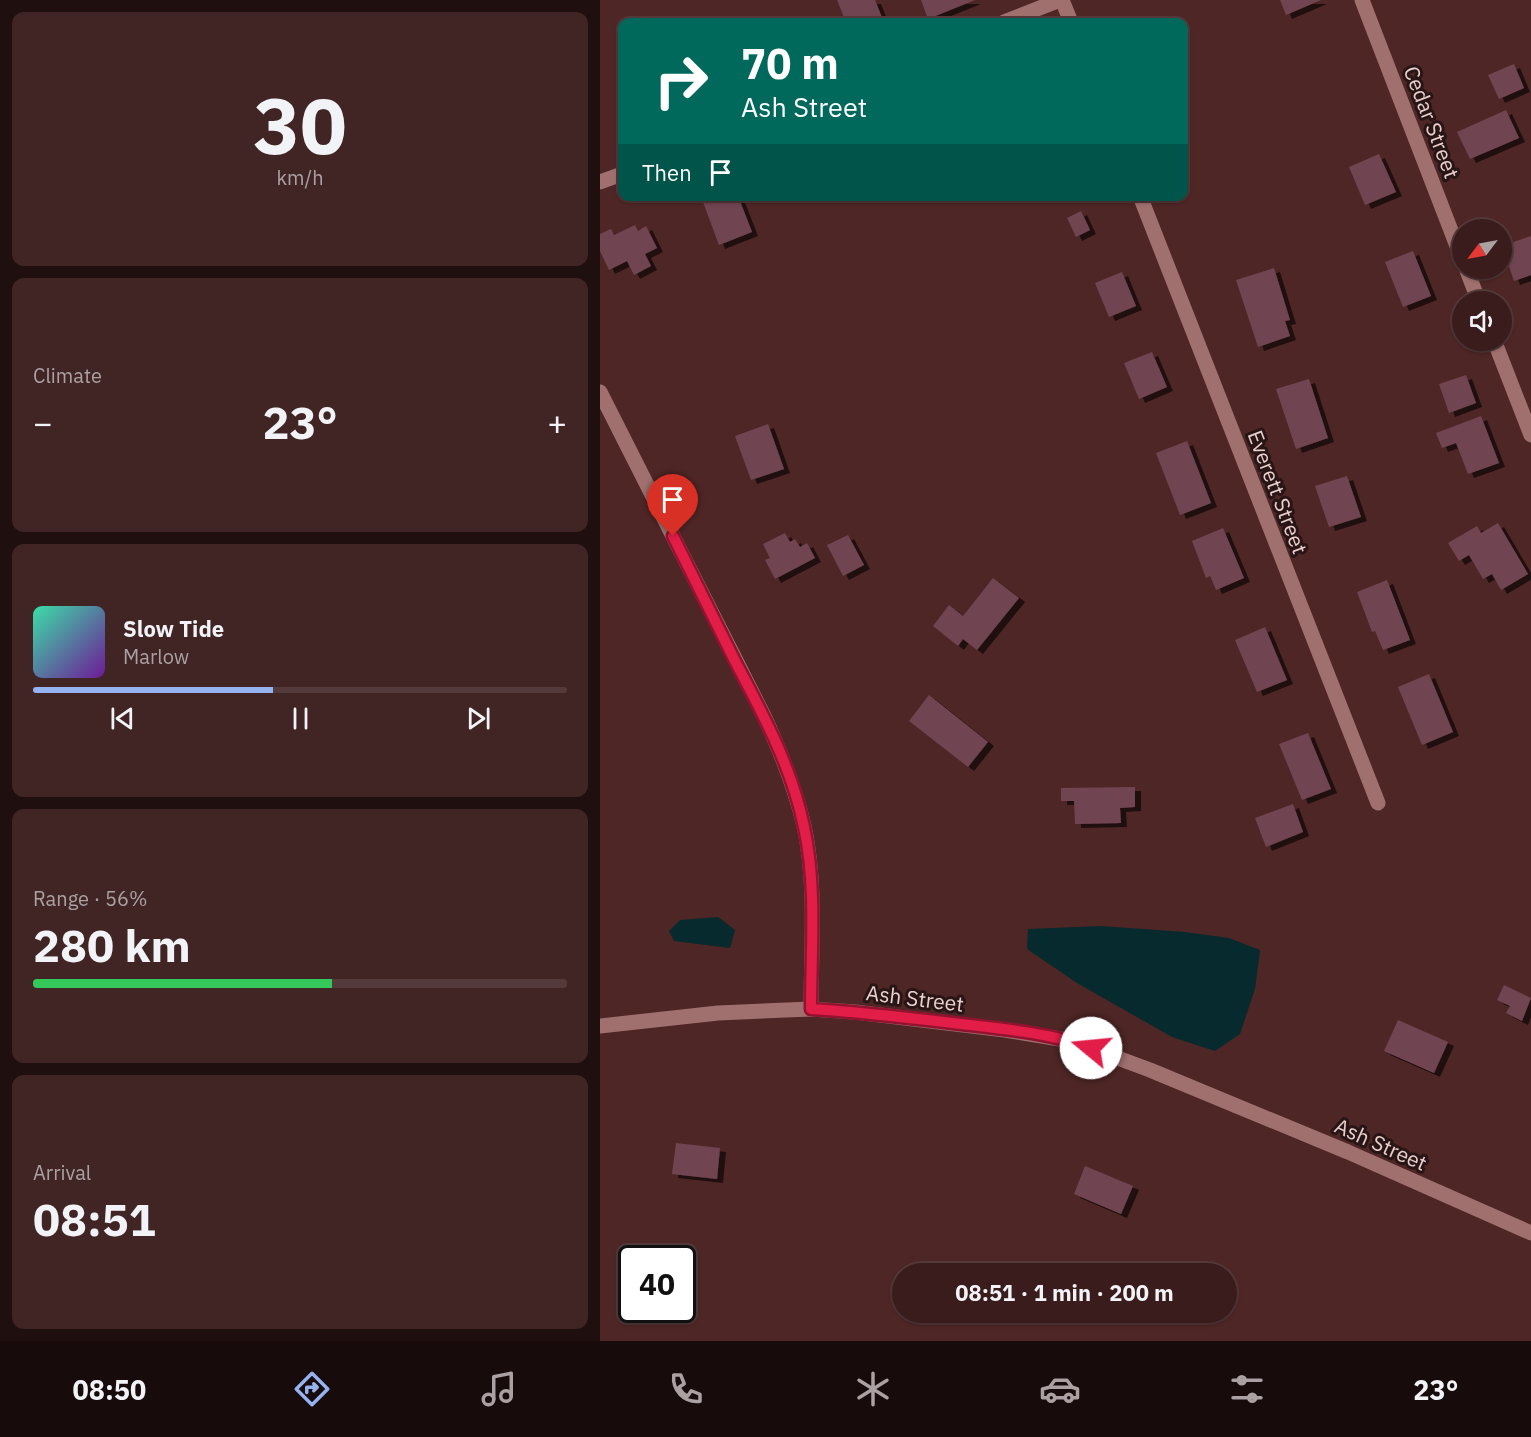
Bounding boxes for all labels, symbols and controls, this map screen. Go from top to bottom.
text: 70 m [741,36,839,91]
icon: right [642,42,720,120]
street label: Cedar Street [1398,62,1466,182]
text: 30 [253,74,347,175]
text: Ash Street [741,89,867,124]
icon: arrive [704,156,737,189]
text: Then [642,158,692,187]
text: km/h [276,164,324,191]
north arrow [1452,219,1512,279]
map controls [1452,219,1512,351]
button: sound [1452,291,1512,351]
text: Climate [33,362,102,389]
text: 23° [262,393,338,451]
text: − [33,401,53,444]
text: + [547,401,567,444]
street label: Everett Street [1242,426,1314,558]
pin [647,474,698,536]
icon: arrive [656,483,689,516]
text: Slow Tide [123,614,224,643]
text: Marlow [123,643,189,670]
icon: previous [106,702,139,735]
icon: pause [284,702,317,735]
icon: next [462,702,495,735]
text: Range · 56% [33,885,148,912]
text: 280 km [33,916,191,974]
street label: Ash Street [865,978,965,1018]
position arrow [1059,1016,1123,1080]
street label: Ash Street [1330,1111,1432,1177]
text: Arrival [33,1159,91,1186]
text: 08:51 [33,1190,156,1248]
speed limit sign: 40 [618,1245,696,1323]
text: 08:51 · 1 min · 200 m [955,1278,1174,1307]
icon: directions [291,1368,333,1410]
icon: music [478,1368,520,1410]
icon: phone [665,1368,707,1410]
icon: climate [852,1368,894,1410]
icon: car [1039,1368,1081,1410]
icon: filters [1226,1368,1268,1410]
text: 08:50 [73,1372,146,1407]
text: 23° [1413,1372,1458,1407]

